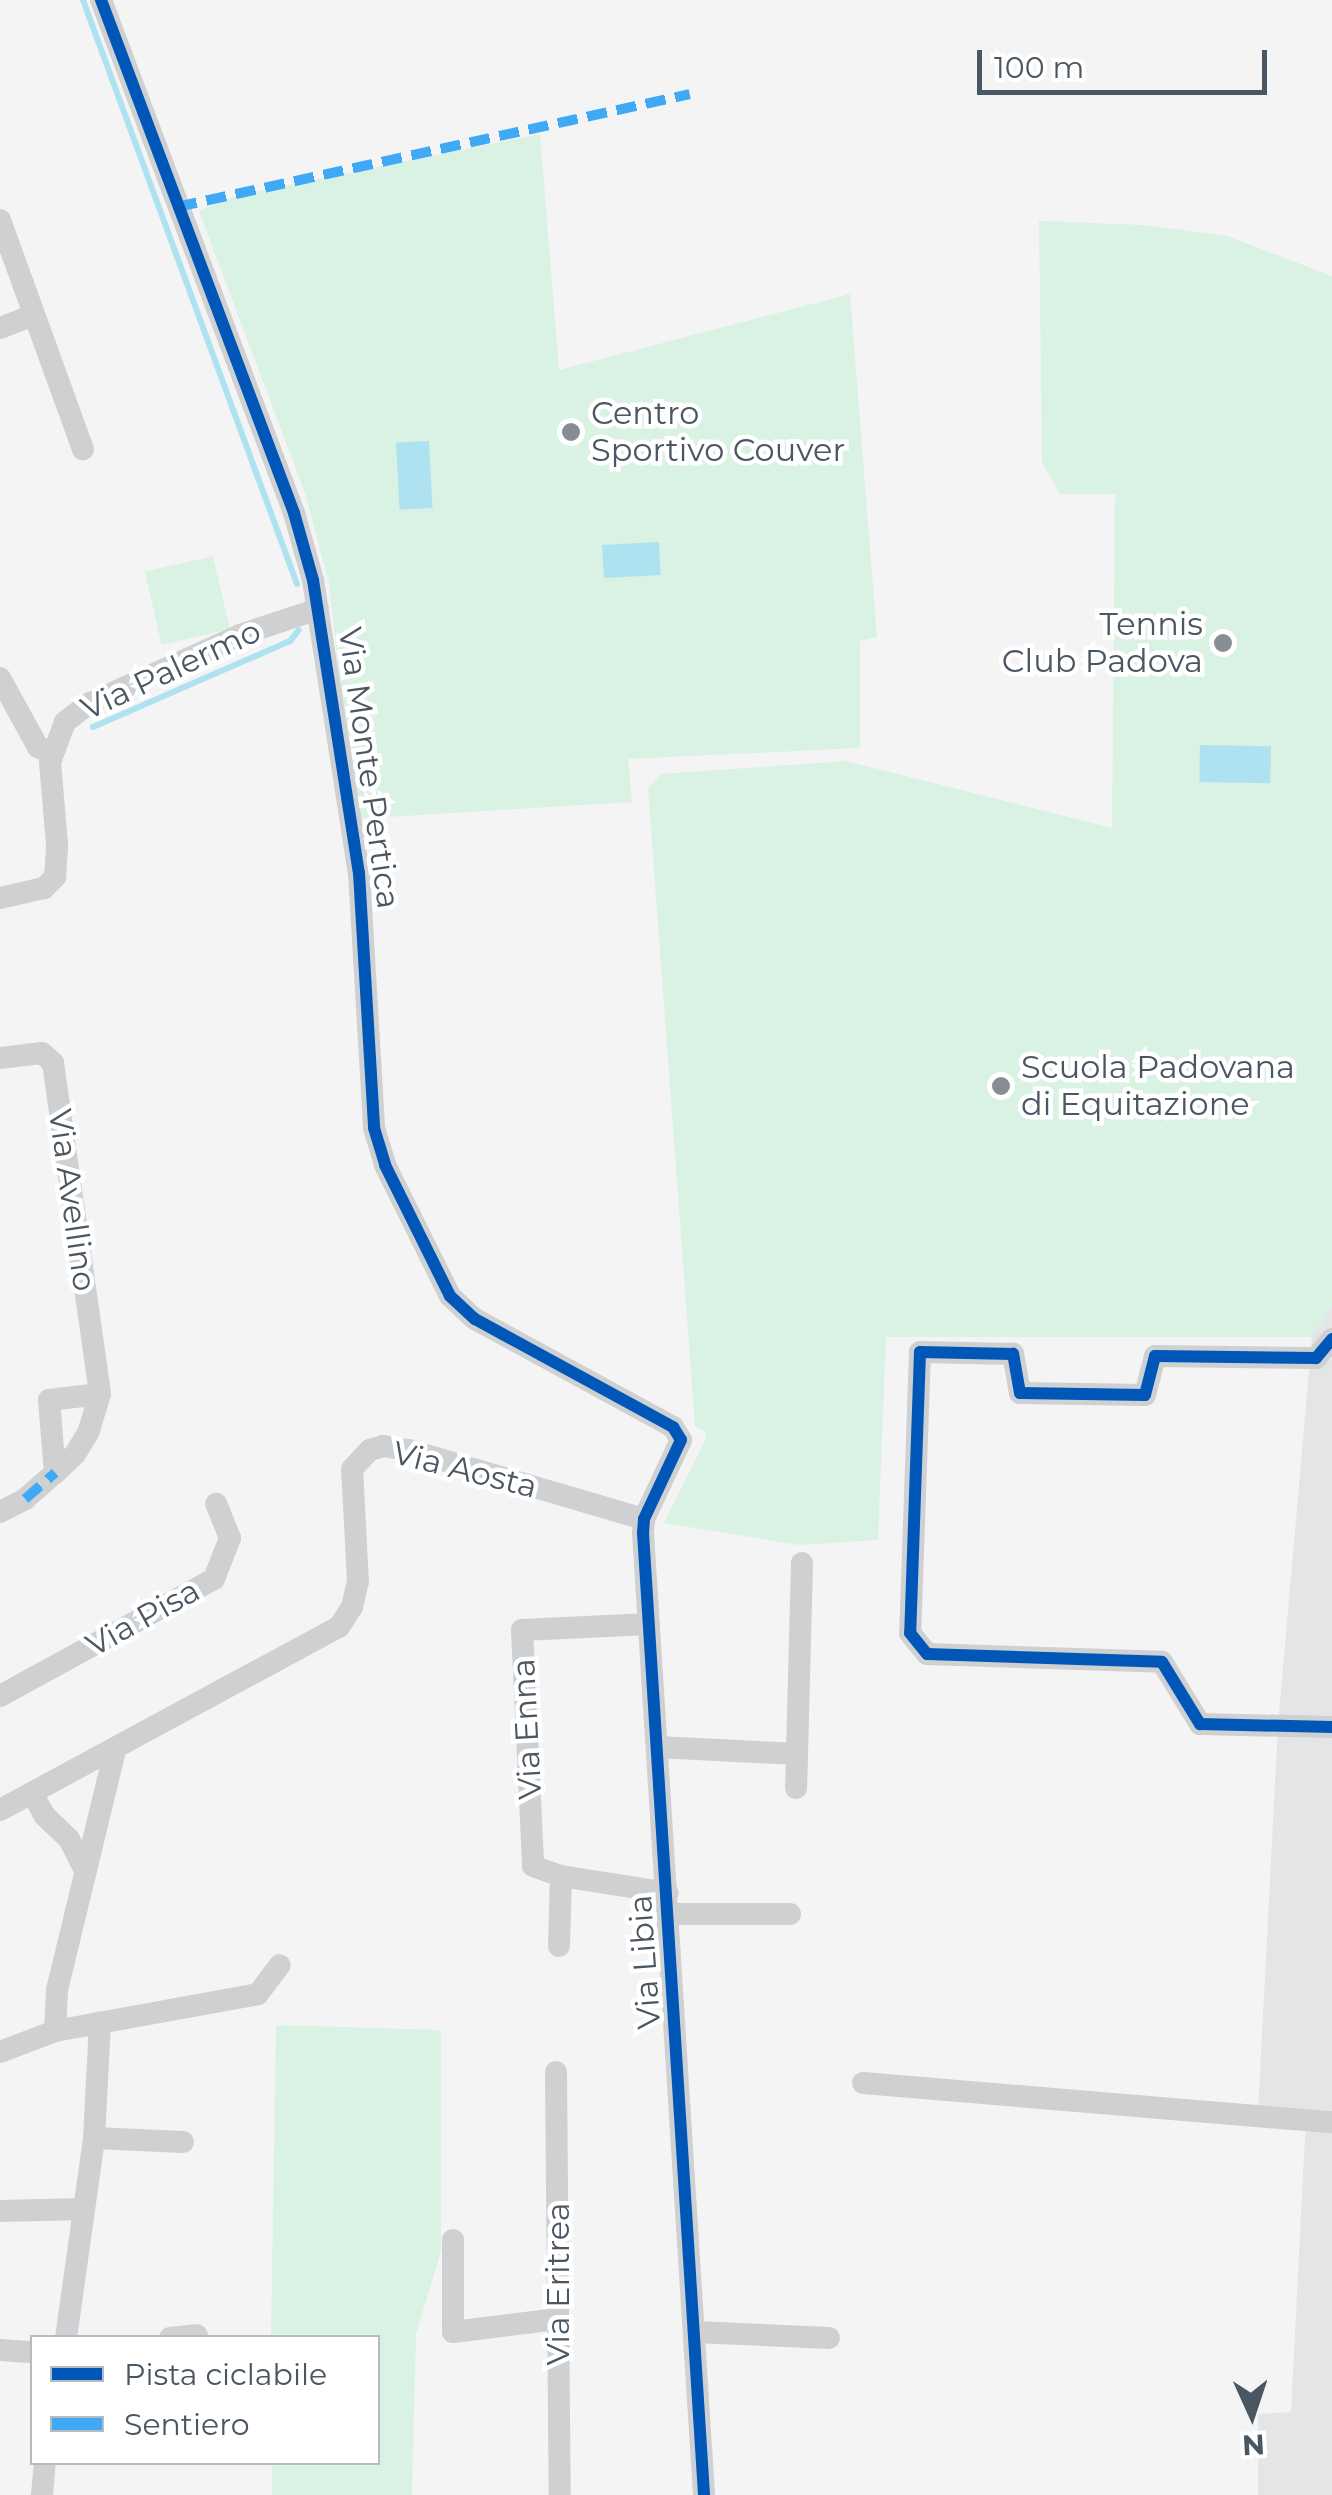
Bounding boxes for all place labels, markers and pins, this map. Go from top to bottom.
place label: Centro Sportivo Couver [591,395,845,470]
marker: Centro Sportivo Couver [560,421,582,443]
place label: Tennis Club Padova [1002,606,1203,681]
marker: Tennis Club Padova [1212,632,1234,654]
place label: Scuola Padovana di Equitazione [1021,1049,1295,1124]
marker: Scuola Padovana di Equitazione [990,1075,1012,1097]

